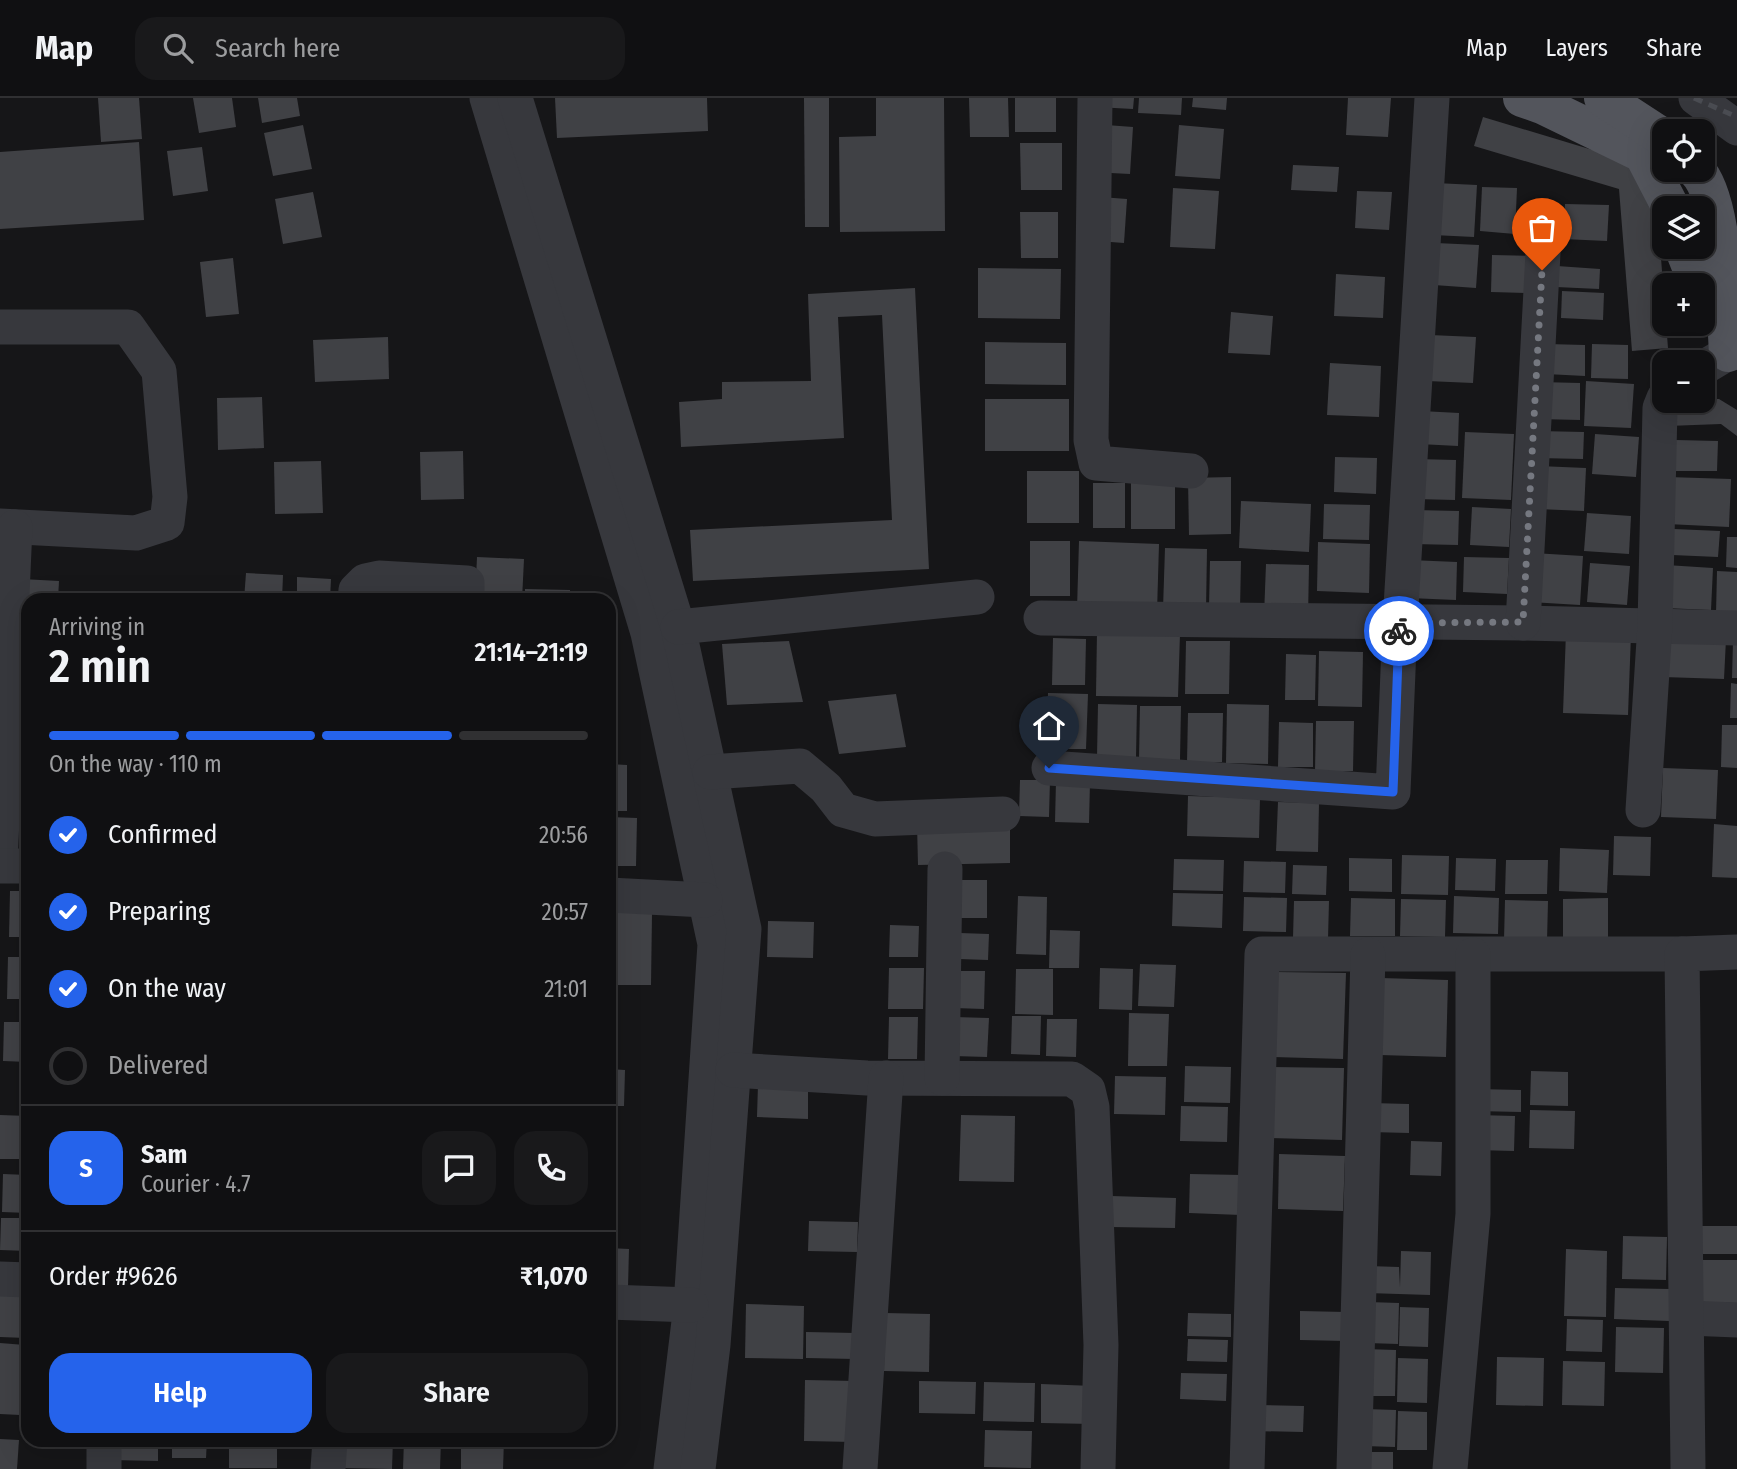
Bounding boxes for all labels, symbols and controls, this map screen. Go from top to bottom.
search box [135,17,625,80]
text: Map [35,28,93,68]
icon: search [159,29,197,67]
text: Search here [215,33,340,64]
text: Map [1466,34,1508,62]
text: Layers [1546,34,1608,62]
text: Share [1646,34,1702,62]
map controls [1652,119,1715,413]
button: locate [1652,119,1715,182]
button: layers [1652,196,1715,259]
pin [1512,198,1572,270]
icon: bag [1523,209,1561,247]
button: + [1652,273,1715,336]
button: − [1652,350,1715,413]
courier [1364,596,1434,666]
icon: bike [1380,612,1418,650]
text: Arriving in [49,613,145,641]
text: 21:14–21:19 [474,637,588,668]
text: 2 min [49,639,151,694]
pin [1019,696,1079,768]
icon: home [1030,707,1068,745]
text: On the way · 110 m [49,750,222,778]
icon: check [49,816,87,854]
text: Confirmed [108,819,218,850]
text: 20:56 [539,821,588,849]
icon: check [49,893,87,931]
text: Preparing [108,896,210,927]
text: 20:57 [542,898,588,926]
icon: check [49,970,87,1008]
text: On the way [108,973,226,1004]
text: 21:01 [544,975,588,1003]
text: Delivered [108,1050,209,1081]
button: chat [422,1131,496,1205]
button: phone [514,1131,588,1205]
text: Sam [141,1139,187,1170]
text: S [79,1153,93,1184]
text: Courier · 4.7 [141,1170,251,1198]
text: Order #9626 [49,1261,178,1292]
text: ₹1,070 [520,1261,588,1292]
button: Help [49,1353,312,1433]
button: Share [326,1353,588,1433]

